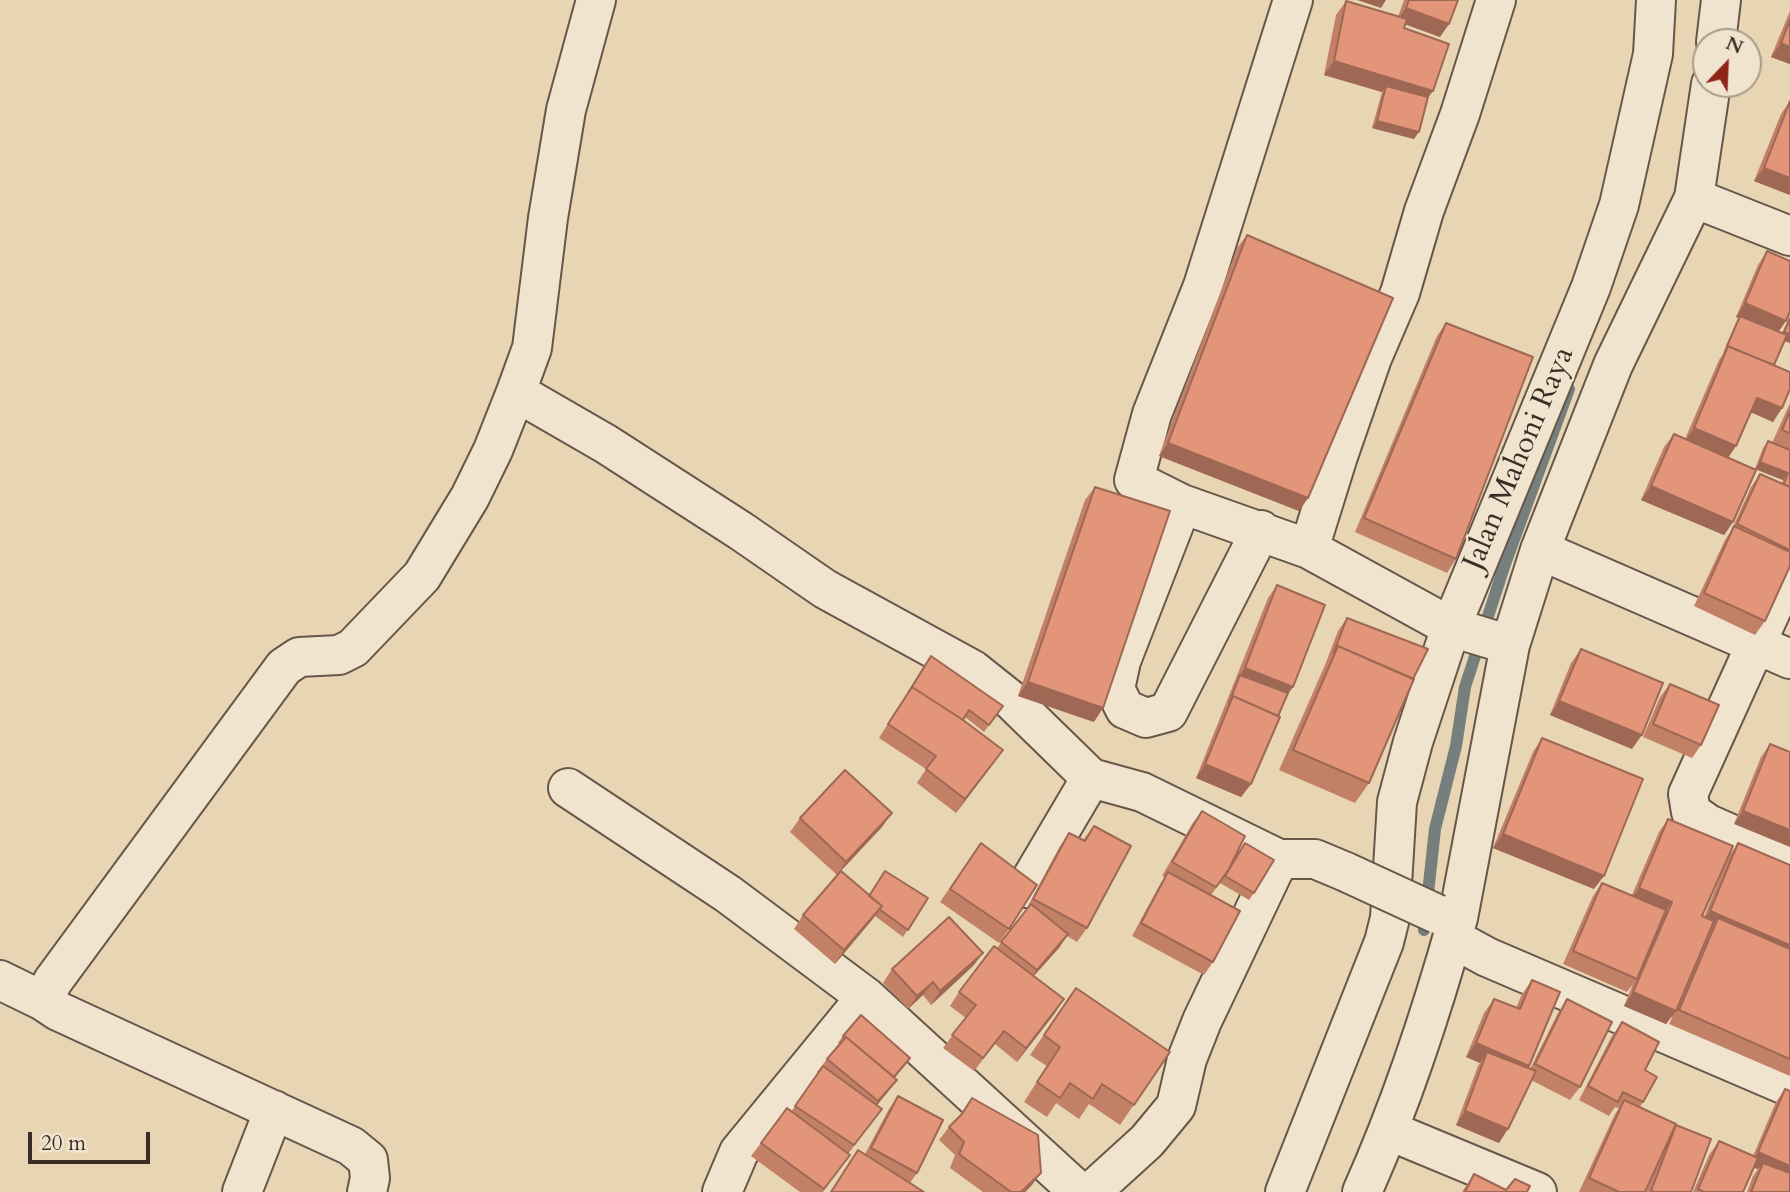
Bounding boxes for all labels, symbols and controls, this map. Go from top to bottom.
north arrow [1692,28,1762,98]
text: N [1722,30,1747,61]
street label: Jalan Mahoni Raya [1457,342,1583,576]
scale bar [32,1118,154,1162]
text: 20 m [41,1129,86,1158]

